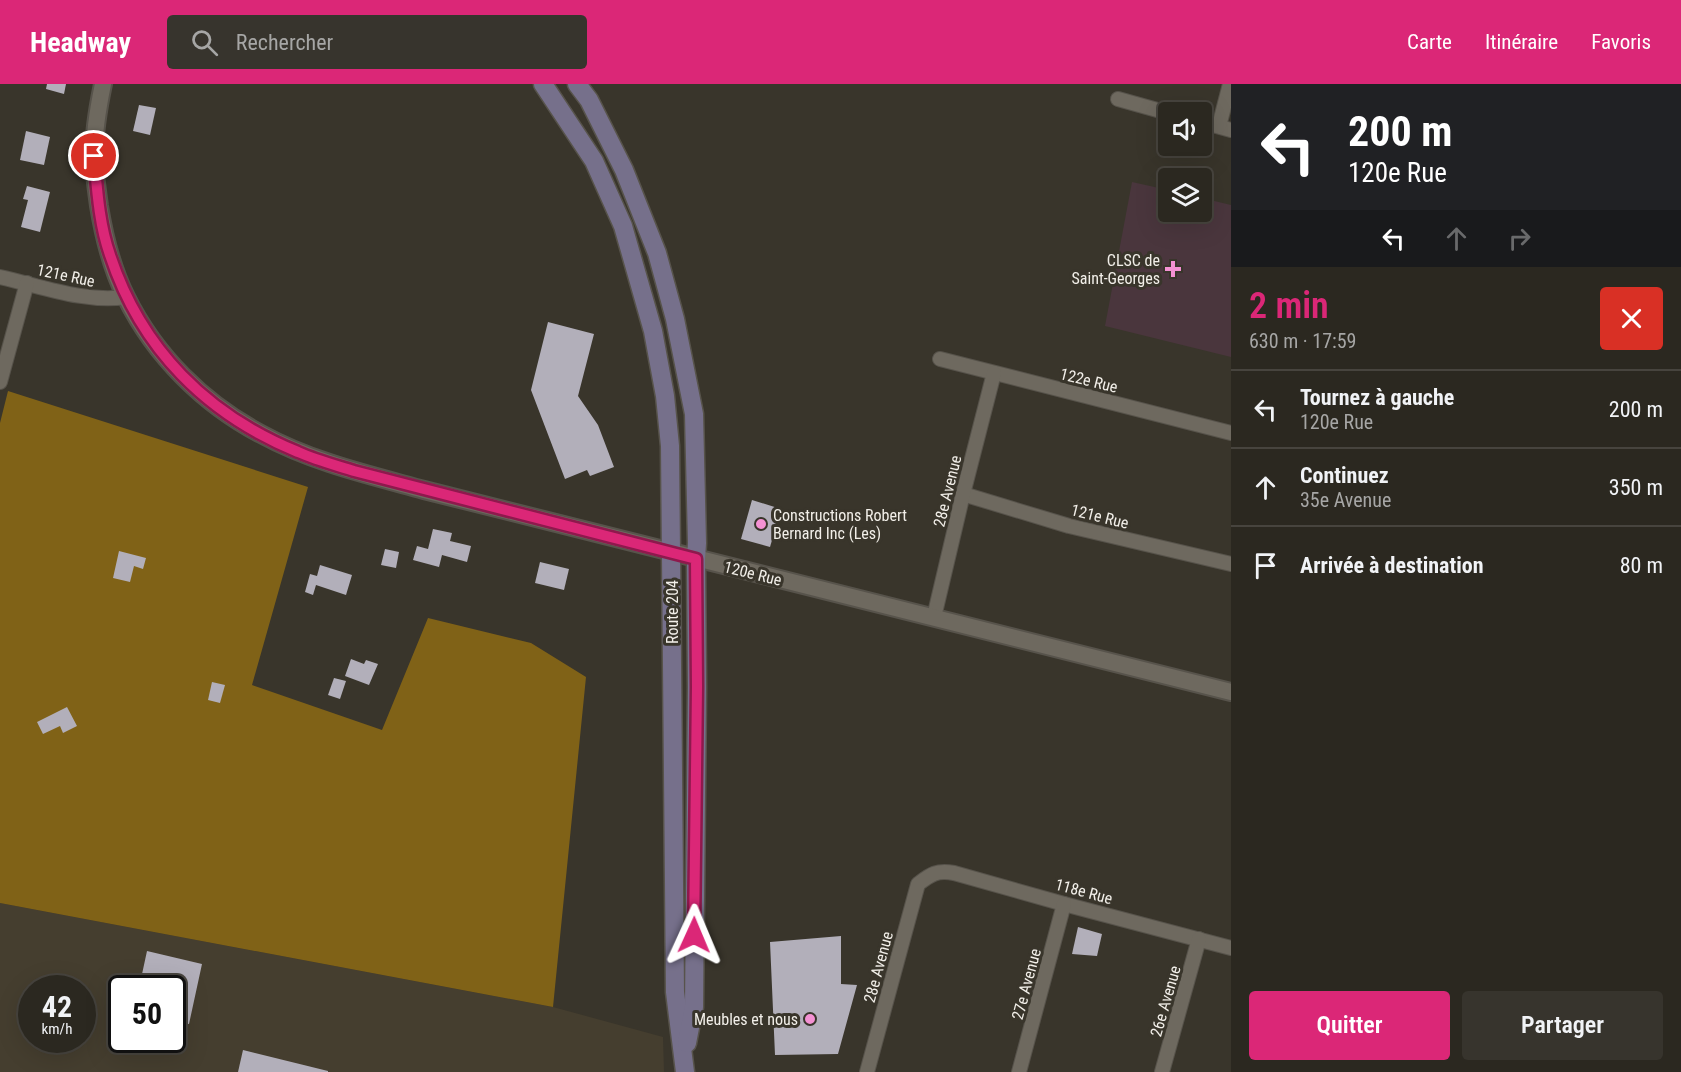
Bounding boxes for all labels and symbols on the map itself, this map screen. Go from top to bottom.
pin [68,130,119,181]
place label: CLSC de Saint-Georges [1072,251,1160,288]
street label: 121e Rue [35,260,97,291]
marker: CLSC de Saint-Georges [1164,260,1182,278]
street label: 122e Rue [1058,364,1120,397]
street label: 28e Avenue [929,453,966,529]
street label: 121e Rue [1069,500,1131,533]
place label: Constructions Robert Bernard Inc (Les) [773,506,907,543]
marker: Constructions Robert Bernard Inc (Les) [754,517,768,531]
street label: 120e Rue [722,557,784,590]
street label: Route 204 [663,580,682,644]
street label: 118e Rue [1053,875,1115,908]
position arrow [662,903,726,967]
street label: 28e Avenue [860,929,897,1005]
street label: 27e Avenue [1008,946,1045,1022]
street label: 26e Avenue [1146,963,1185,1039]
speed limit sign: 50 [108,975,186,1053]
place label: Meubles et nous [694,1010,798,1029]
marker: Meubles et nous [803,1012,817,1026]

